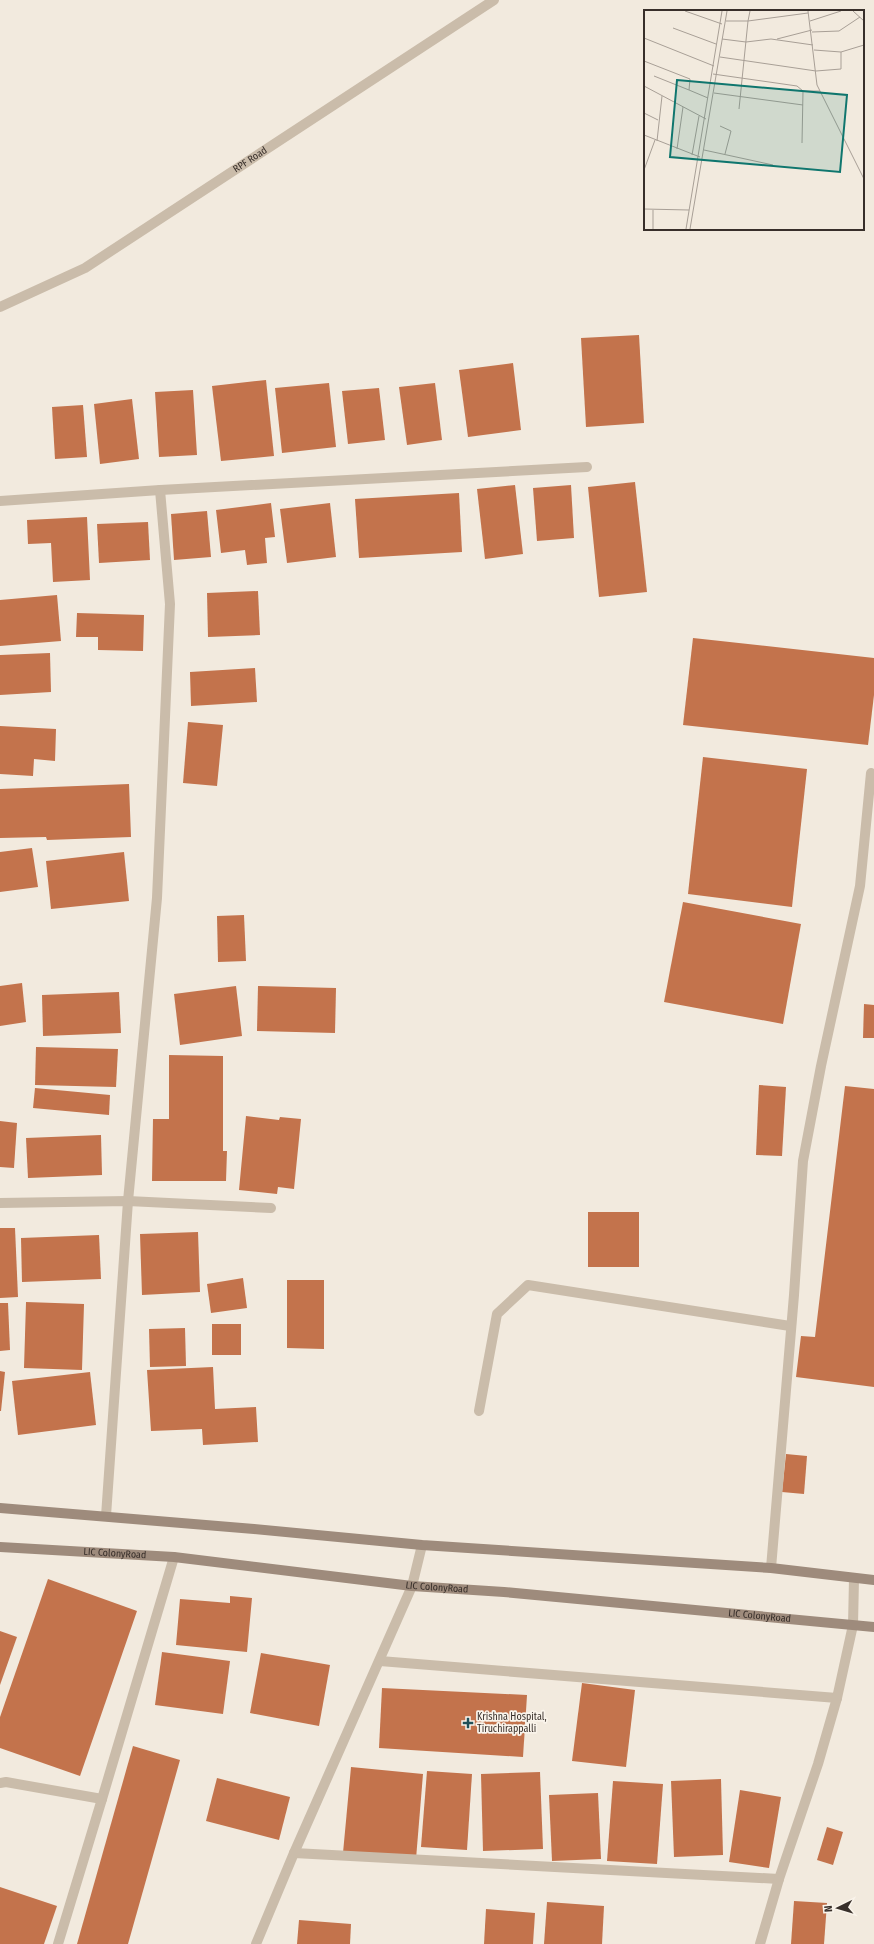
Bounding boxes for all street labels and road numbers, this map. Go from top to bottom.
street label: RPF Road [231,144,269,175]
street label: LIC ColonyRoad [83,1546,147,1561]
street label: LIC ColonyRoad [405,1579,469,1596]
street label: LIC ColonyRoad [728,1607,792,1625]

